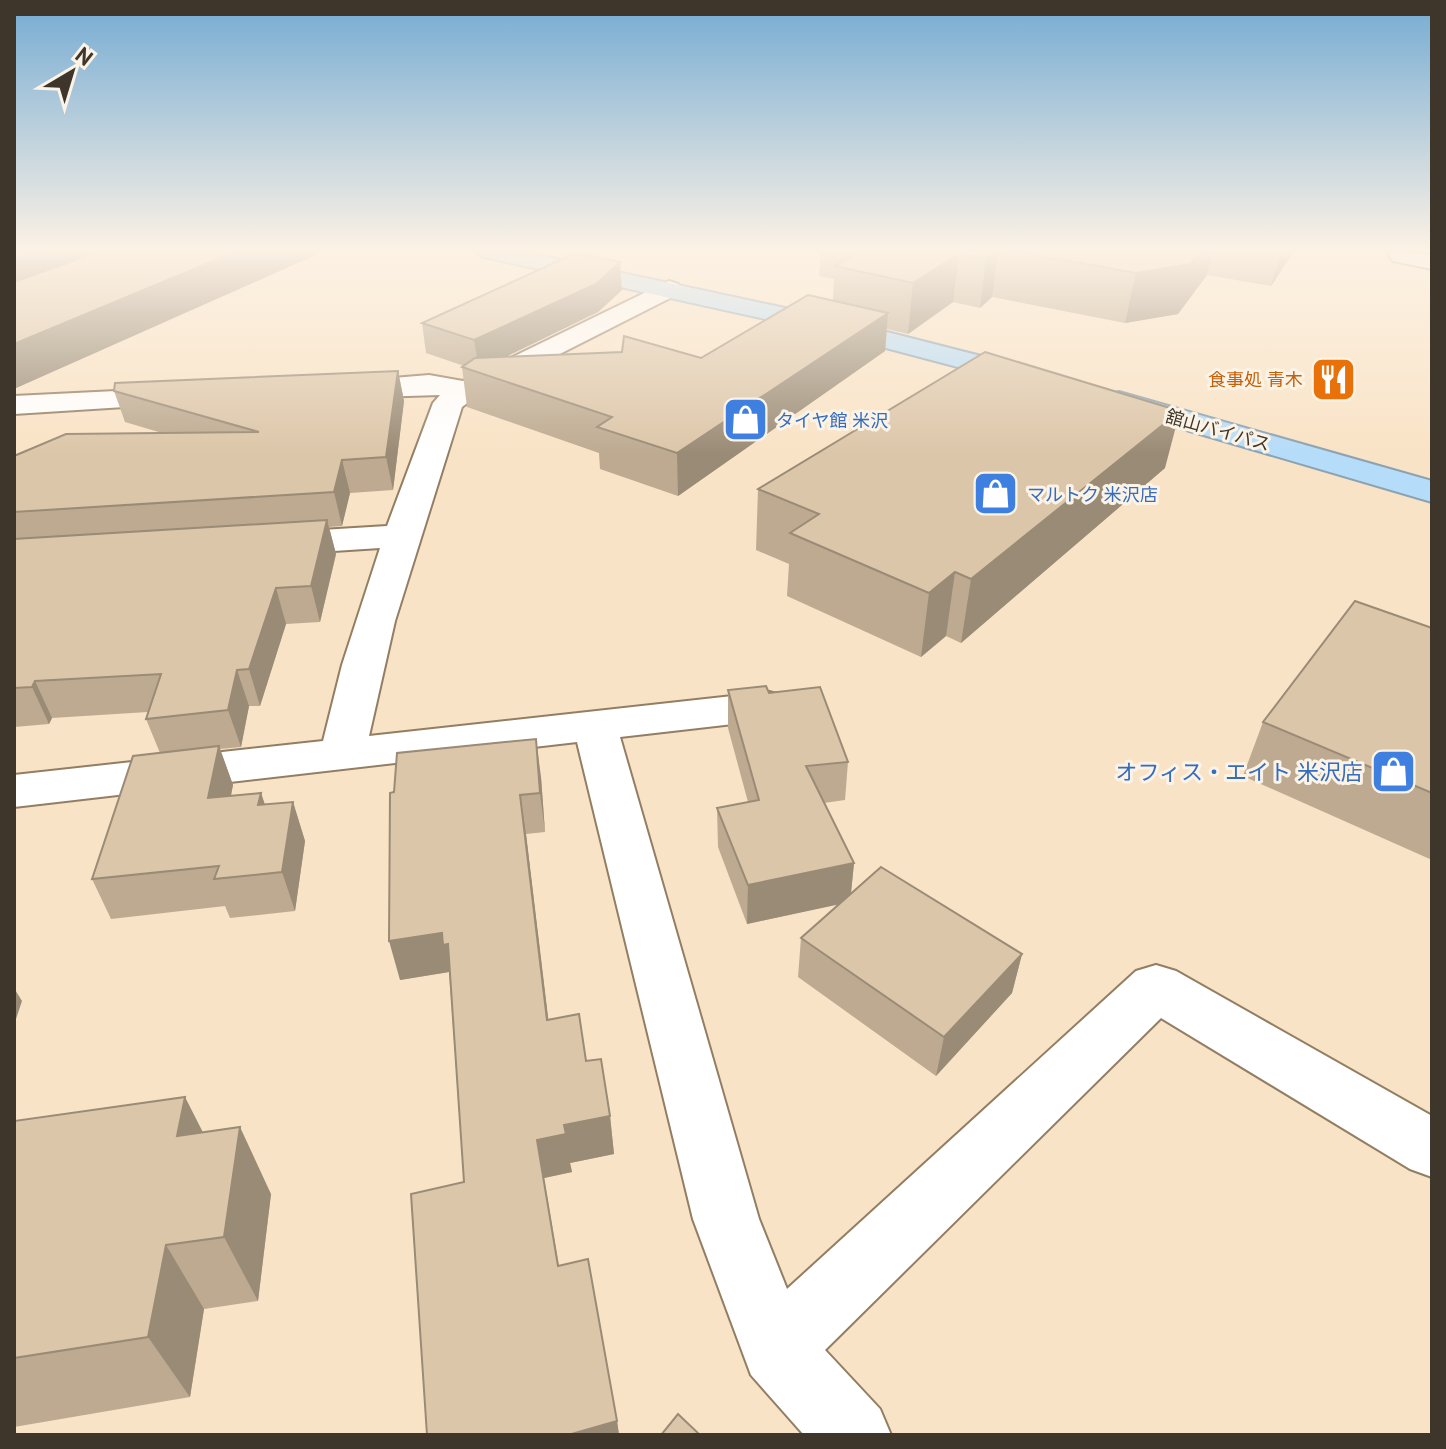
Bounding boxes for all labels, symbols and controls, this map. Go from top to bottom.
north arrow [32,32,112,112]
text: N [70,41,99,72]
restaurant icon: 食事処 青木 [1310,355,1358,403]
place label: 食事処 青木 [1208,368,1303,391]
shop icon: タイヤ館 米沢 [721,396,769,444]
street label: 舘山バイパス [1163,404,1273,456]
place label: タイヤ館 米沢 [776,409,888,432]
shop icon: マルトク 米沢店 [972,470,1020,518]
place label: マルトク 米沢店 [1027,483,1158,506]
shop icon: オフィス・エイト 米沢店 [1370,748,1418,796]
place label: オフィス・エイト 米沢店 [1116,758,1363,786]

